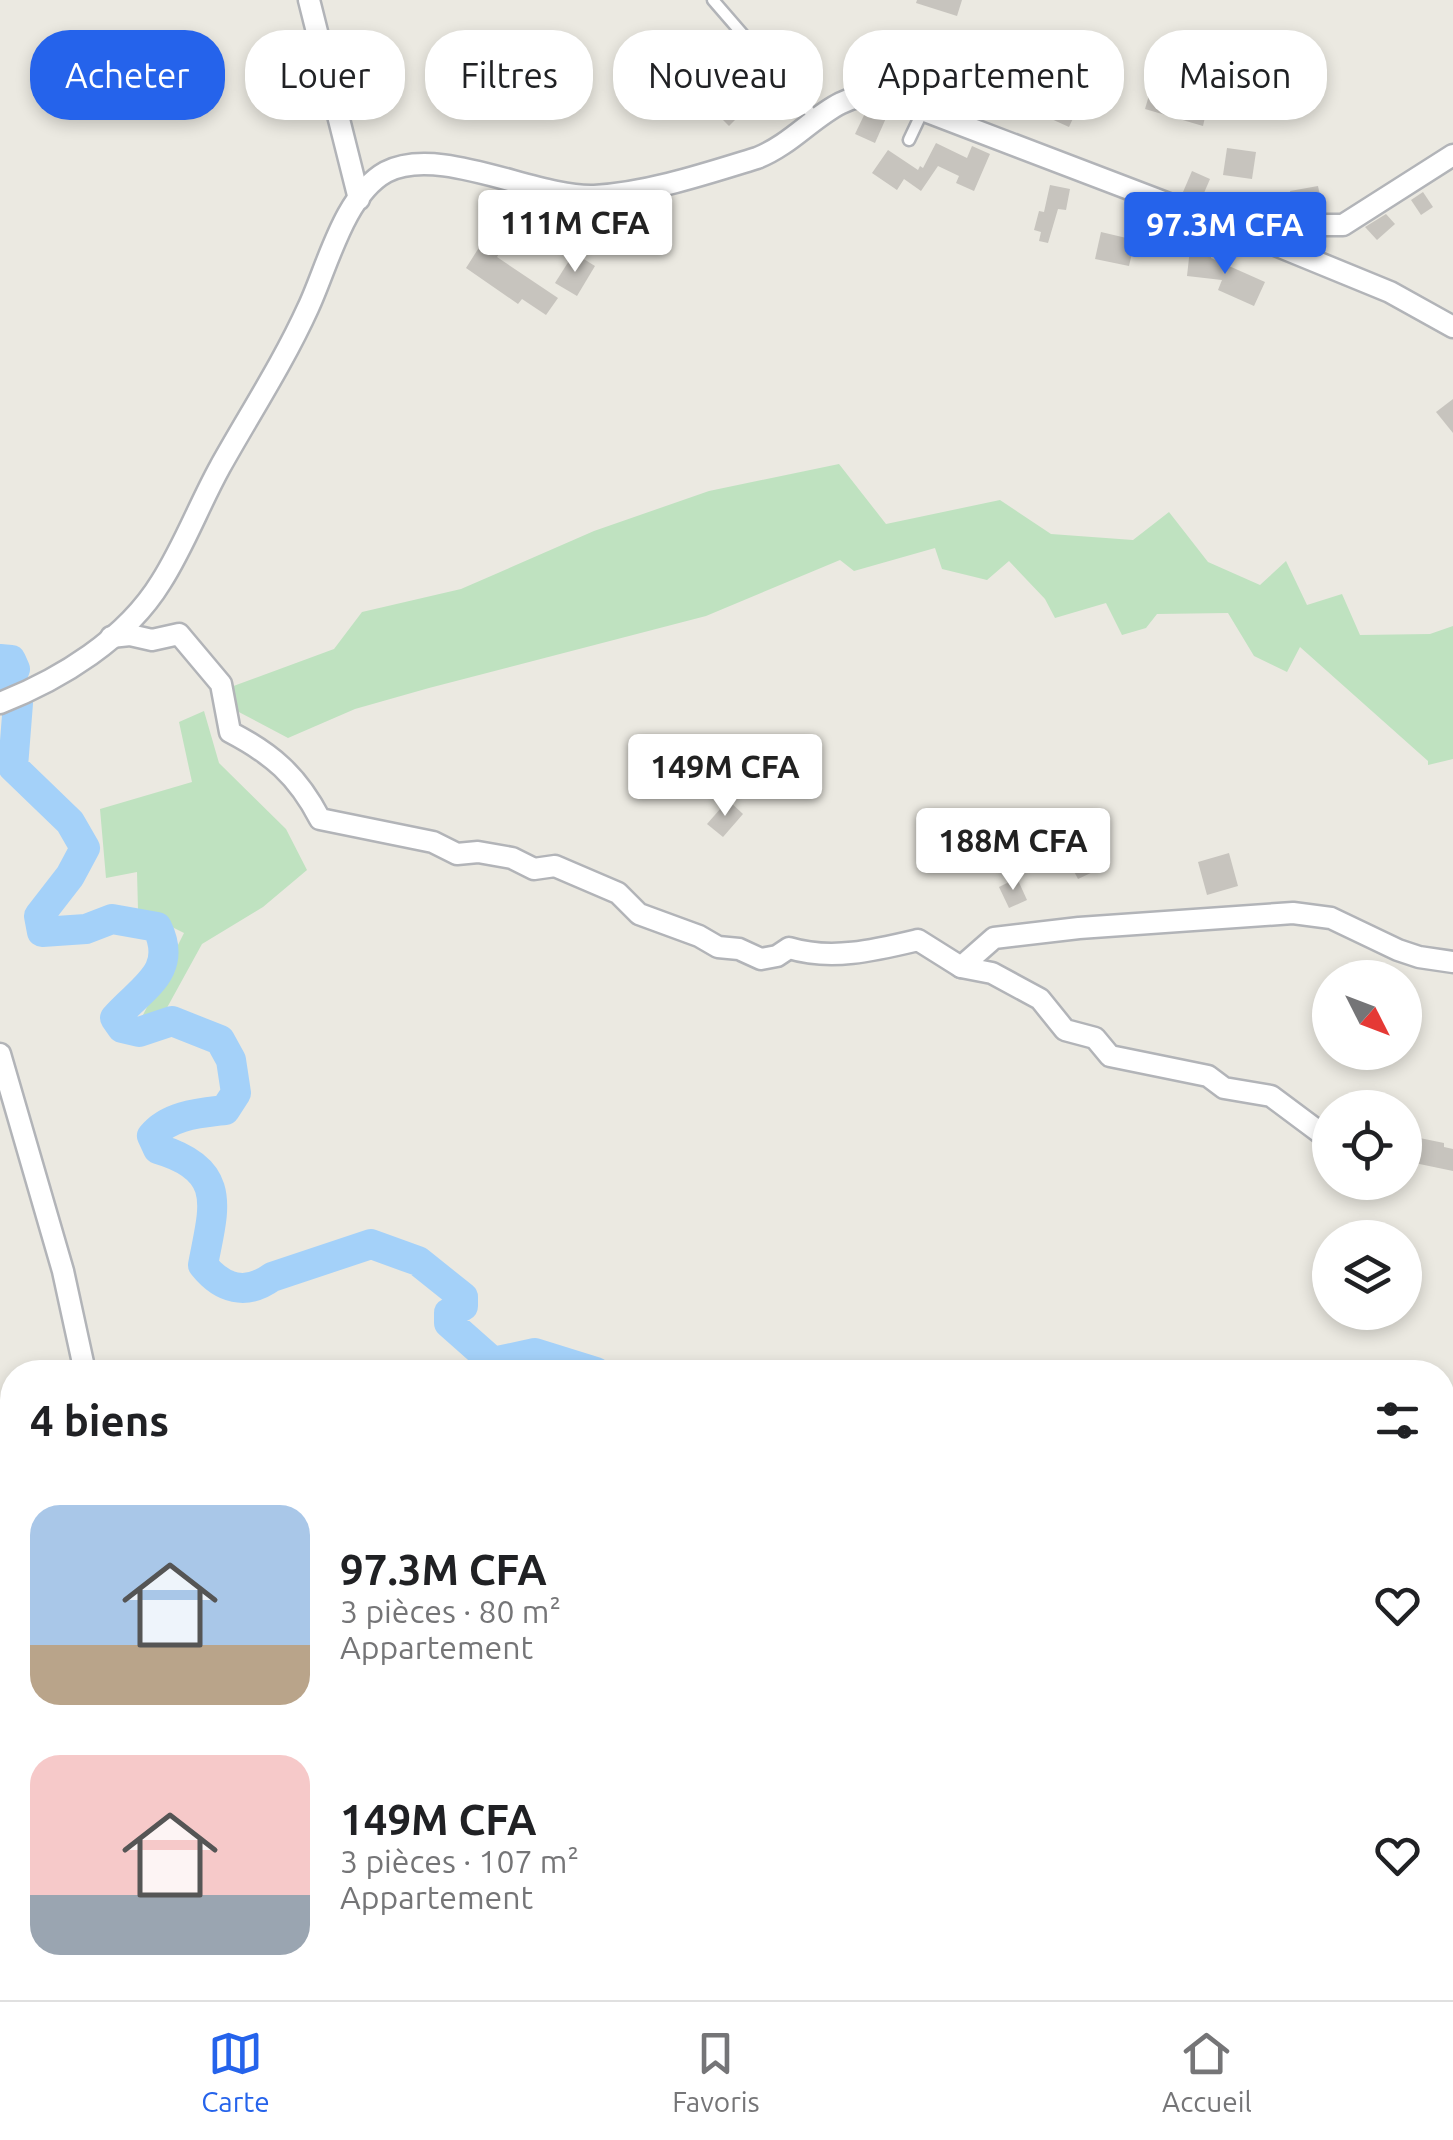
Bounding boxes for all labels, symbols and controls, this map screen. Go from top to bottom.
chip: Acheter [30,30,225,120]
chip: Louer [245,30,405,120]
chip: Filtres [425,30,593,120]
chip: Nouveau [613,30,823,120]
chip: Appartement [843,30,1124,120]
chip: Maison [1144,30,1327,120]
pin: 111M CFA [472,190,678,275]
pin: 97.3M CFA [1111,192,1339,277]
text: 111M CFA [500,204,650,240]
text: 97.3M CFA [1146,206,1304,242]
pin: 149M CFA [622,734,828,819]
text: 149M CFA [650,748,800,784]
pin: 188M CFA [910,808,1116,893]
text: 188M CFA [938,822,1088,858]
north arrow [1312,960,1422,1070]
map controls [1312,960,1422,1330]
button: locate [1312,1090,1422,1200]
button: layers [1312,1220,1422,1330]
icon: filters [1370,1393,1425,1448]
text: 4 biens [30,1397,169,1444]
icon: home [110,1545,230,1665]
text: 97.3M CFA [340,1546,547,1593]
icon: heart [1370,1578,1425,1633]
text: 3 pièces · 80 m² [340,1593,561,1629]
text: Appartement [340,1629,533,1665]
icon: home [110,1795,230,1915]
text: 149M CFA [340,1796,536,1843]
icon: heart [1370,1828,1425,1883]
text: 3 pièces · 107 m² [340,1843,579,1879]
text: Appartement [340,1879,533,1915]
tab: Carte [201,2026,270,2117]
tab: Favoris [672,2026,760,2117]
tab: Accueil [1162,2026,1252,2117]

